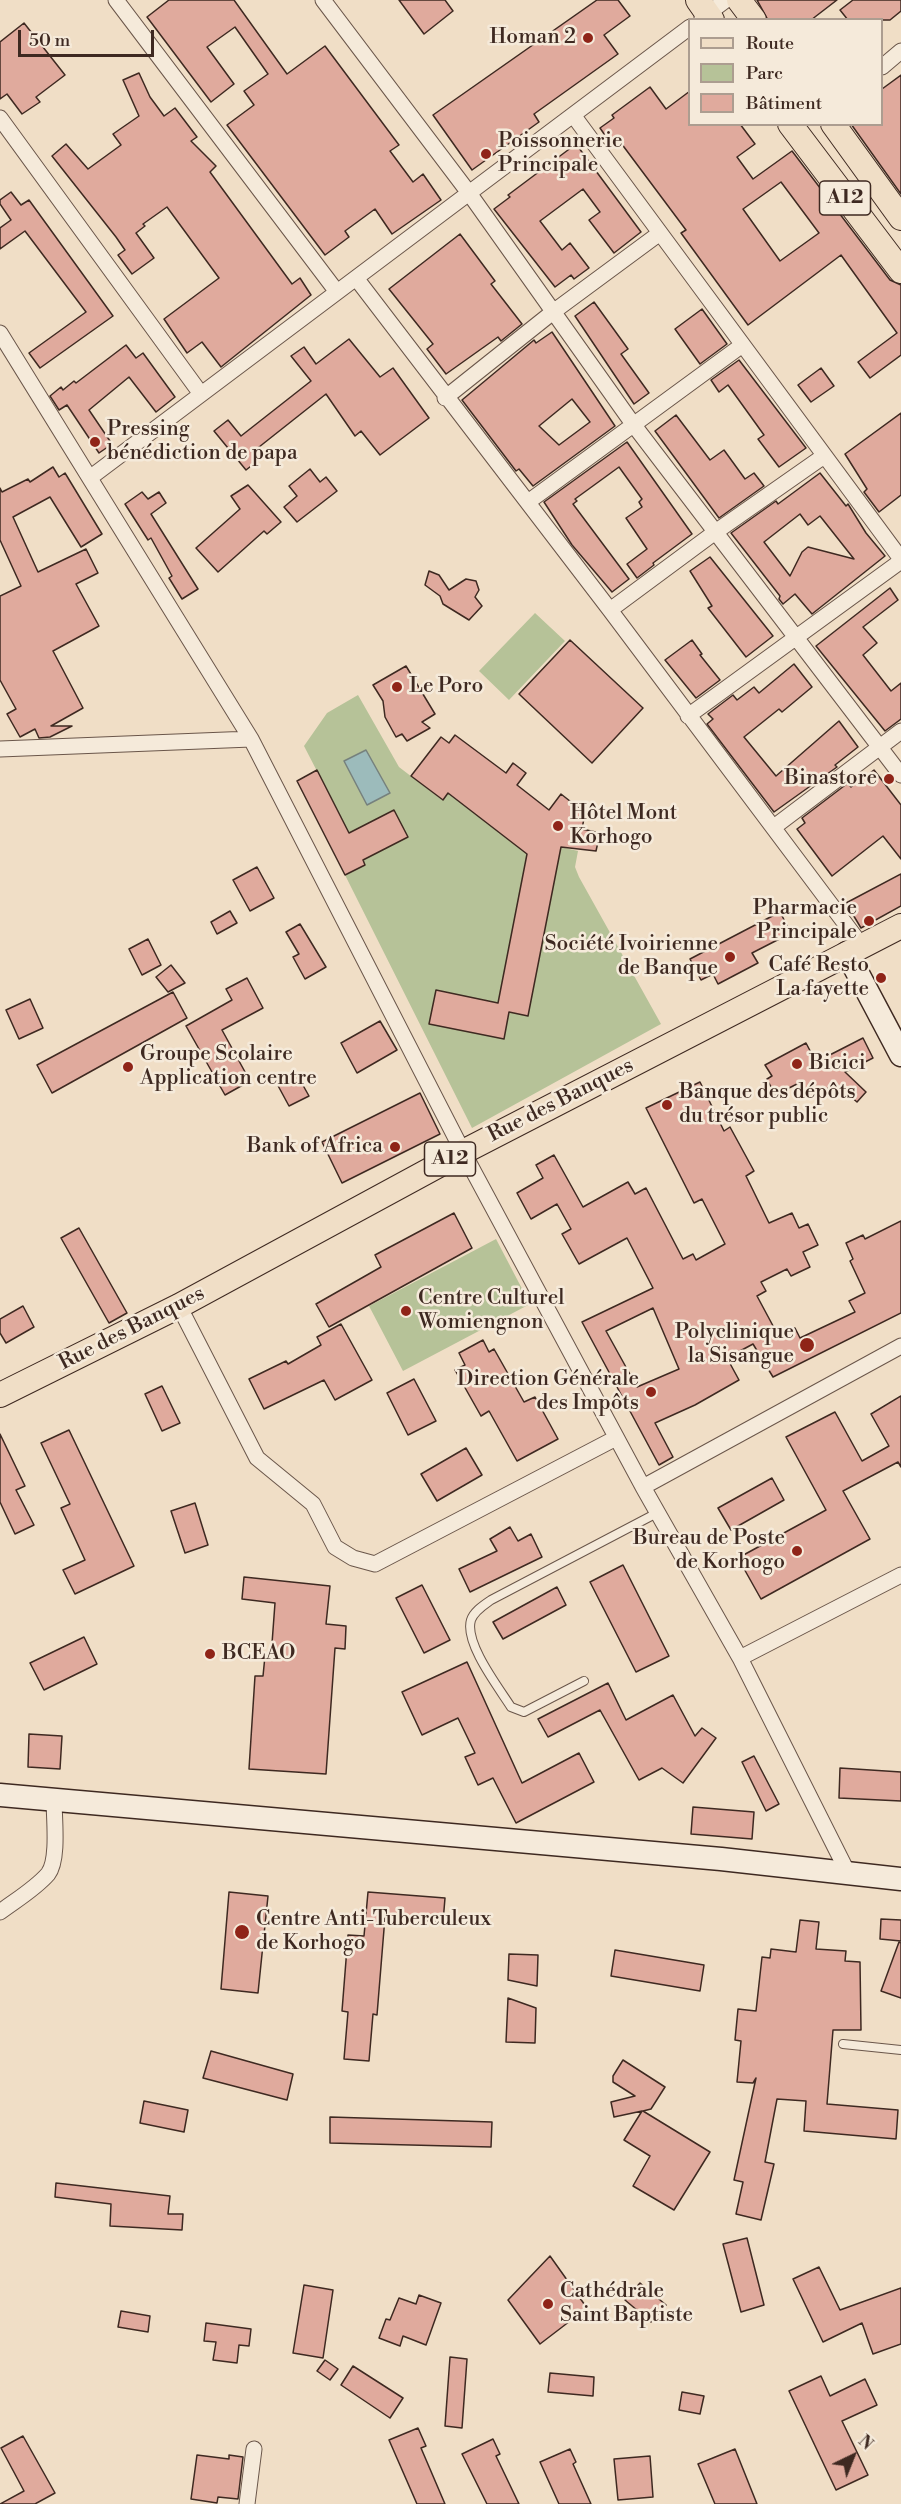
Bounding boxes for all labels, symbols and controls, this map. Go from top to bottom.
scale bar [21,18,158,56]
legend [688,18,883,126]
place label: Homan 2 [490,25,576,51]
text: 50 m [29,29,70,52]
marker: Homan 2 [581,31,595,45]
text: Route [746,32,794,55]
text: Parc [746,62,783,85]
text: Bâtiment [746,92,822,115]
place label: Poissonnerie Principale [498,129,623,179]
marker: Poissonnerie Principale [479,147,493,161]
road number: A12 [820,181,870,215]
place label: Pressing bénédiction de papa [107,417,298,467]
marker: Pressing bénédiction de papa [88,435,102,449]
place label: Le Poro [409,674,483,700]
marker: Le Poro [390,680,404,694]
place label: Binastore [784,766,877,792]
marker: Binastore [882,772,896,786]
place label: Hôtel Mont Korhogo [570,801,677,851]
marker: Hôtel Mont Korhogo [551,819,565,833]
place label: Pharmacie Principale [753,896,857,946]
marker: Pharmacie Principale [862,914,876,928]
place label: Société Ivoirienne de Banque [544,932,718,982]
marker: Société Ivoirienne de Banque [723,950,737,964]
place label: Café Resto La fayette [769,953,869,1003]
marker: Café Resto La fayette [874,971,888,985]
place label: Groupe Scolaire Application centre [140,1042,317,1092]
place label: Bicici [809,1051,866,1077]
street label: Rue des Banques [484,1053,638,1149]
marker: Bicici [790,1057,804,1071]
marker: Groupe Scolaire Application centre [121,1060,135,1074]
place label: Banque des dépôts du trésor public [679,1080,856,1130]
marker: Banque des dépôts du trésor public [660,1098,674,1112]
place label: Bank of Africa [247,1134,383,1160]
marker: Bank of Africa [388,1140,402,1154]
road number: A12 [424,1142,476,1176]
street label: Rue des Banques [55,1281,209,1377]
place label: Centre Culturel Womiengnon [418,1286,565,1336]
marker: Centre Culturel Womiengnon [399,1304,413,1318]
place label: Polyclinique la Sisangue [675,1320,794,1370]
marker: Polyclinique la Sisangue [798,1336,816,1354]
place label: Direction Générale des Impôts [457,1367,639,1417]
marker: Direction Générale des Impôts [644,1385,658,1399]
place label: Bureau de Poste de Korhogo [633,1526,785,1576]
marker: Bureau de Poste de Korhogo [790,1544,804,1558]
place label: BCEAO [222,1641,295,1667]
marker: BCEAO [203,1647,217,1661]
place label: Centre Anti-Tuberculeux de Korhogo [256,1907,491,1957]
marker: Centre Anti-Tuberculeux de Korhogo [233,1923,251,1941]
place label: Cathédrale Saint Baptiste [560,2279,693,2329]
marker: Cathédrale Saint Baptiste [541,2297,555,2311]
north arrow [823,2426,883,2486]
text: N [854,2431,877,2454]

